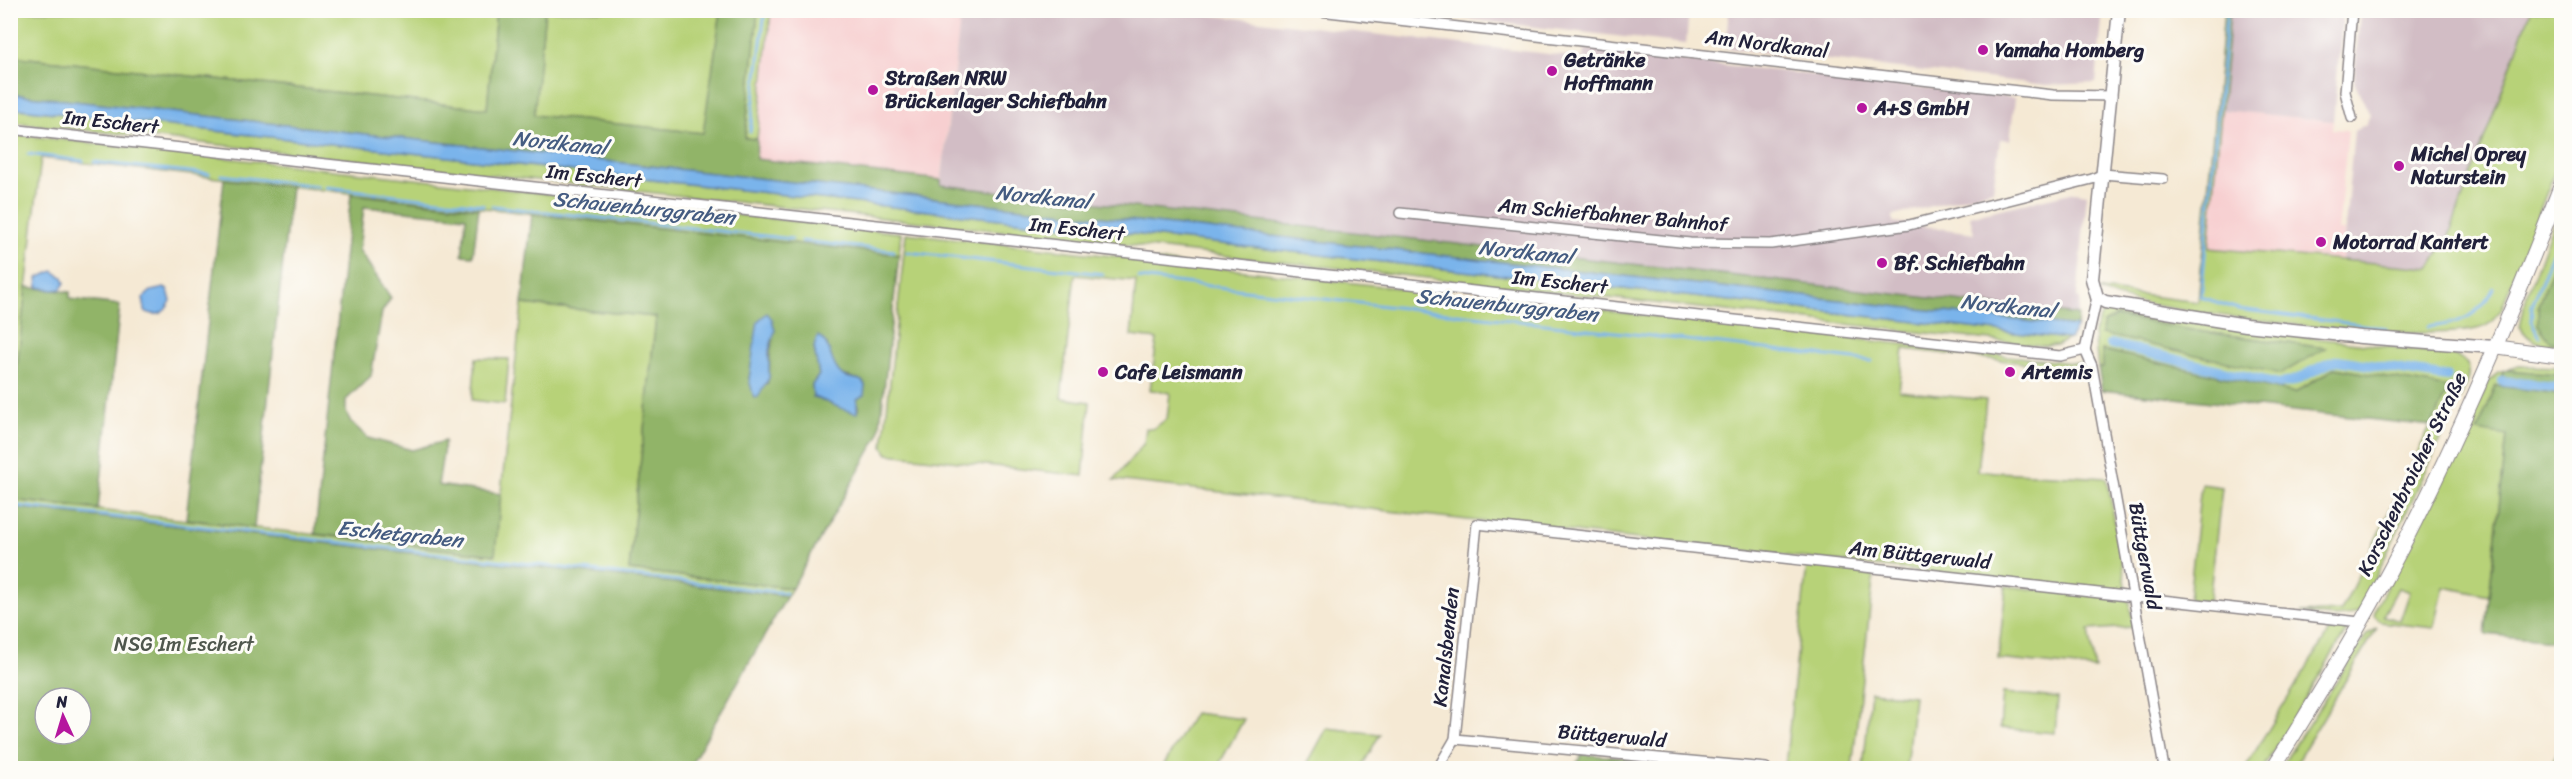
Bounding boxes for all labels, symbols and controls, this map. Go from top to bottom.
street label: Am Nordkanal [1703,19,1831,69]
place label: Yamaha Homberg [1995,33,2144,68]
place label: Getränke Hoffmann [1563,43,1653,101]
marker: Yamaha Homberg [1976,43,1990,57]
place label: Straßen NRW Brückenlager Schiefbahn [884,61,1107,119]
marker: Getränke Hoffmann [1545,64,1559,78]
marker: Straßen NRW Brückenlager Schiefbahn [866,83,880,97]
place label: A+S GmbH [1873,91,1971,126]
street label: Im Eschert [61,99,161,145]
marker: A+S GmbH [1855,101,1869,115]
water label: Nordkanal [511,119,614,167]
place label: Michel Oprey Naturstein [2410,137,2527,195]
street label: Im Eschert [544,153,644,199]
marker: Michel Oprey Naturstein [2392,159,2406,173]
water label: Nordkanal [994,173,1097,221]
water label: Schauenburggraben [551,180,739,237]
street label: Am Schiefbahner Bahnhof [1496,187,1731,243]
street label: Im Eschert [1027,206,1127,252]
place label: Motorrad Kantert [2332,225,2489,260]
water label: Nordkanal [1477,228,1580,276]
marker: Motorrad Kantert [2314,235,2328,249]
place label: Bf. Schiefbahn [1894,246,2025,281]
marker: Bf. Schiefbahn [1875,256,1889,270]
street label: Im Eschert [1510,259,1610,305]
water label: Schauenburggraben [1414,277,1602,334]
water label: Nordkanal [1959,282,2062,330]
place label: Cafe Leismann [1114,355,1243,390]
place label: Artemis [2021,355,2093,390]
marker: Cafe Leismann [1096,365,1110,379]
marker: Artemis [2003,365,2017,379]
street label: Korschenbroicher Straße [2347,366,2477,582]
street label: Büttgerwald [2118,500,2172,614]
water label: Eschetgraben [336,509,467,560]
street label: Am Büttgerwald [1846,530,1994,580]
street label: Kanalsbenden [1422,585,1470,708]
park label: NSG Im Eschert [114,627,255,662]
north arrow [33,686,93,746]
text: N [54,687,69,716]
street label: Büttgerwald [1556,714,1669,758]

